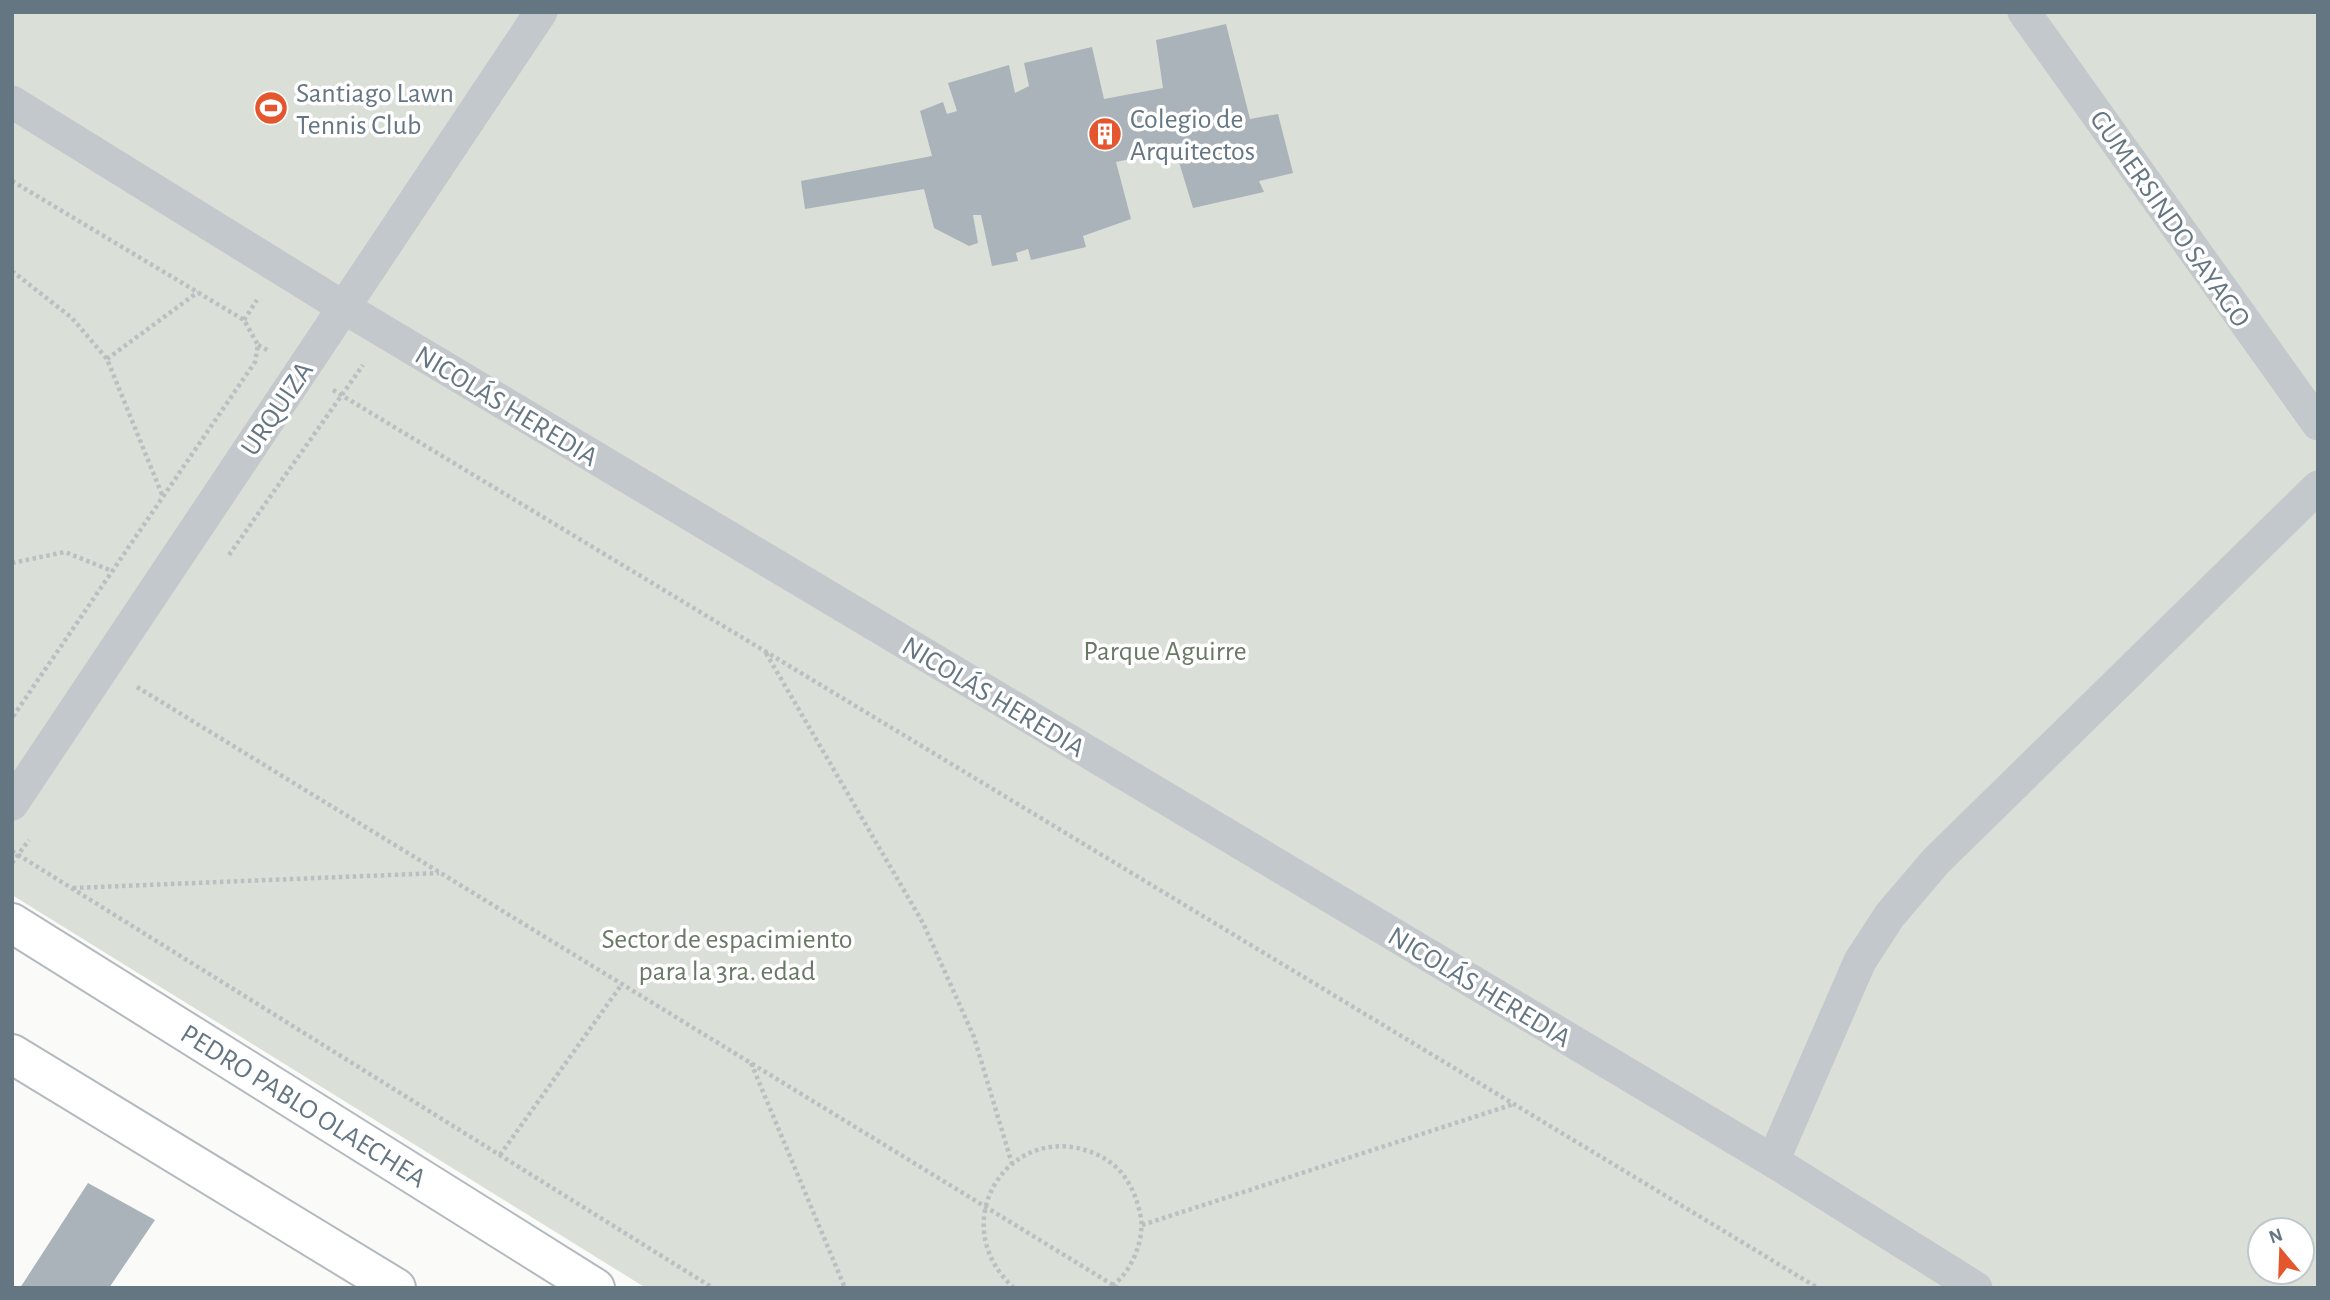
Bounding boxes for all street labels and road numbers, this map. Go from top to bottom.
street label: GUMERSINDO SAYAGO [2084,106,2255,333]
street label: NICOLÁS HEREDIA [410,339,604,472]
street label: URQUIZA [236,357,319,461]
street label: NICOLÁS HEREDIA [897,630,1091,763]
street label: NICOLÁS HEREDIA [1383,920,1577,1053]
street label: PEDRO PABLO OLAECHEA [175,1020,430,1194]

